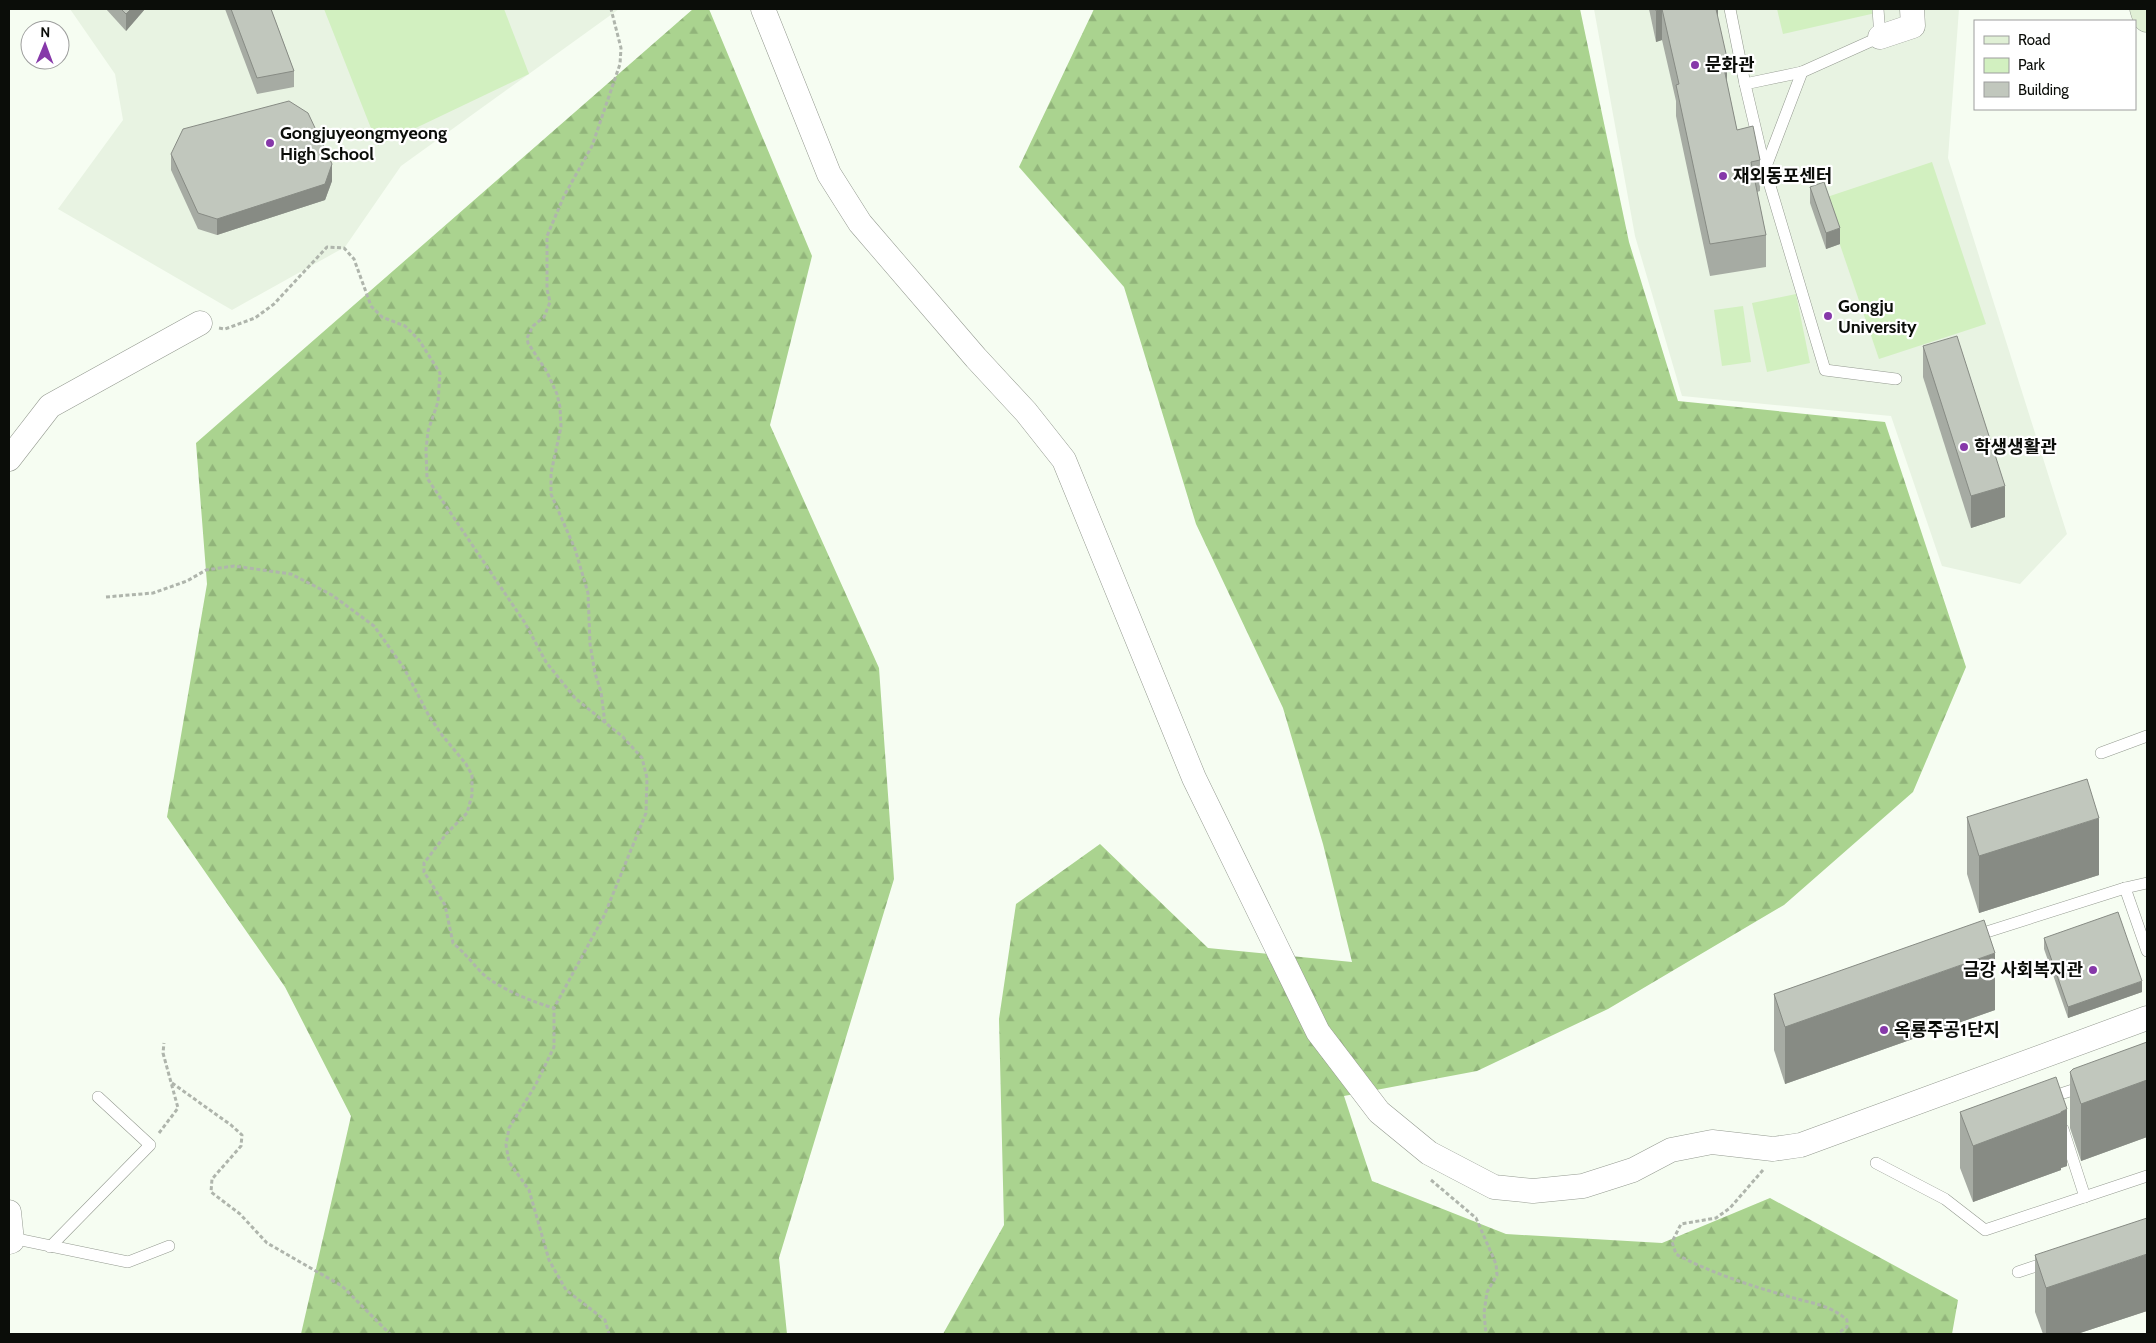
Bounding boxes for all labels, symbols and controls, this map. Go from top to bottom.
north arrow [20,20,70,70]
legend [1974,20,2136,110]
text: N [40,23,50,41]
text: Road [2018,31,2051,49]
place label: 문화관 [1705,54,1755,76]
text: Park [2018,56,2045,74]
marker: 문화관 [1689,59,1701,71]
text: Building [2018,81,2069,99]
place label: Gongjuyeongmyeong High School [280,122,447,165]
marker: Gongjuyeongmyeong High School [264,137,276,149]
place label: 재외동포센터 [1733,165,1832,187]
marker: 재외동포센터 [1717,170,1729,182]
place label: Gongju University [1838,295,1917,338]
marker: Gongju University [1822,310,1834,322]
place label: 학생생활관 [1974,436,2057,458]
marker: 학생생활관 [1958,441,1970,453]
place label: 금강 사회복지관 [1963,959,2083,981]
marker: 금강 사회복지관 [2087,964,2099,976]
place label: 옥룡주공1단지 [1894,1019,2000,1041]
marker: 옥룡주공1단지 [1878,1024,1890,1036]

